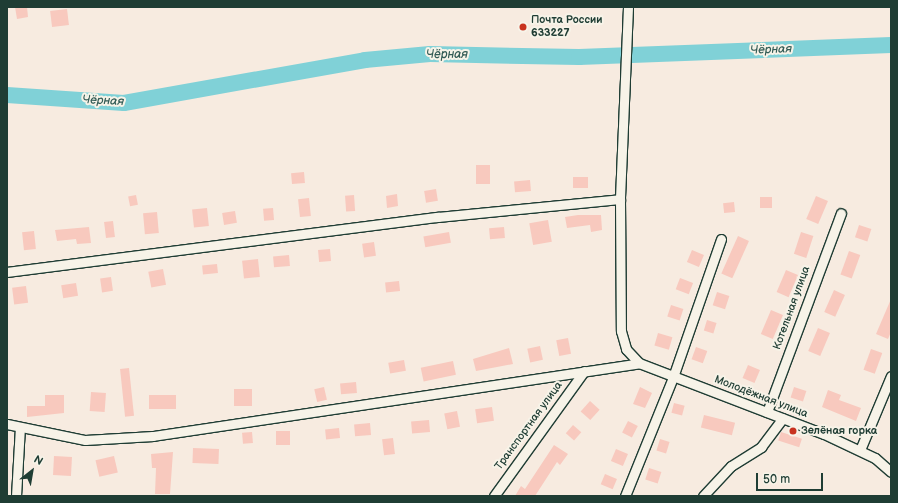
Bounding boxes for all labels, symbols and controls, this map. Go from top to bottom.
place label: Почта России 633227 [531,14,602,40]
marker: Почта России 633227 [518,22,528,32]
water label: Чёрная [750,42,792,58]
water label: Чёрная [426,48,468,62]
water label: Чёрная [82,93,124,109]
street label: Котельная улица [771,264,813,352]
street label: Молодёжная улица [712,373,810,421]
street label: Транспортная улица [492,379,566,473]
place label: Зелёная горка [801,424,877,438]
marker: Зелёная горка [788,426,798,436]
north arrow [12,451,52,491]
text: N [32,453,45,468]
scale bar [758,465,825,491]
text: 50 m [763,472,790,487]

